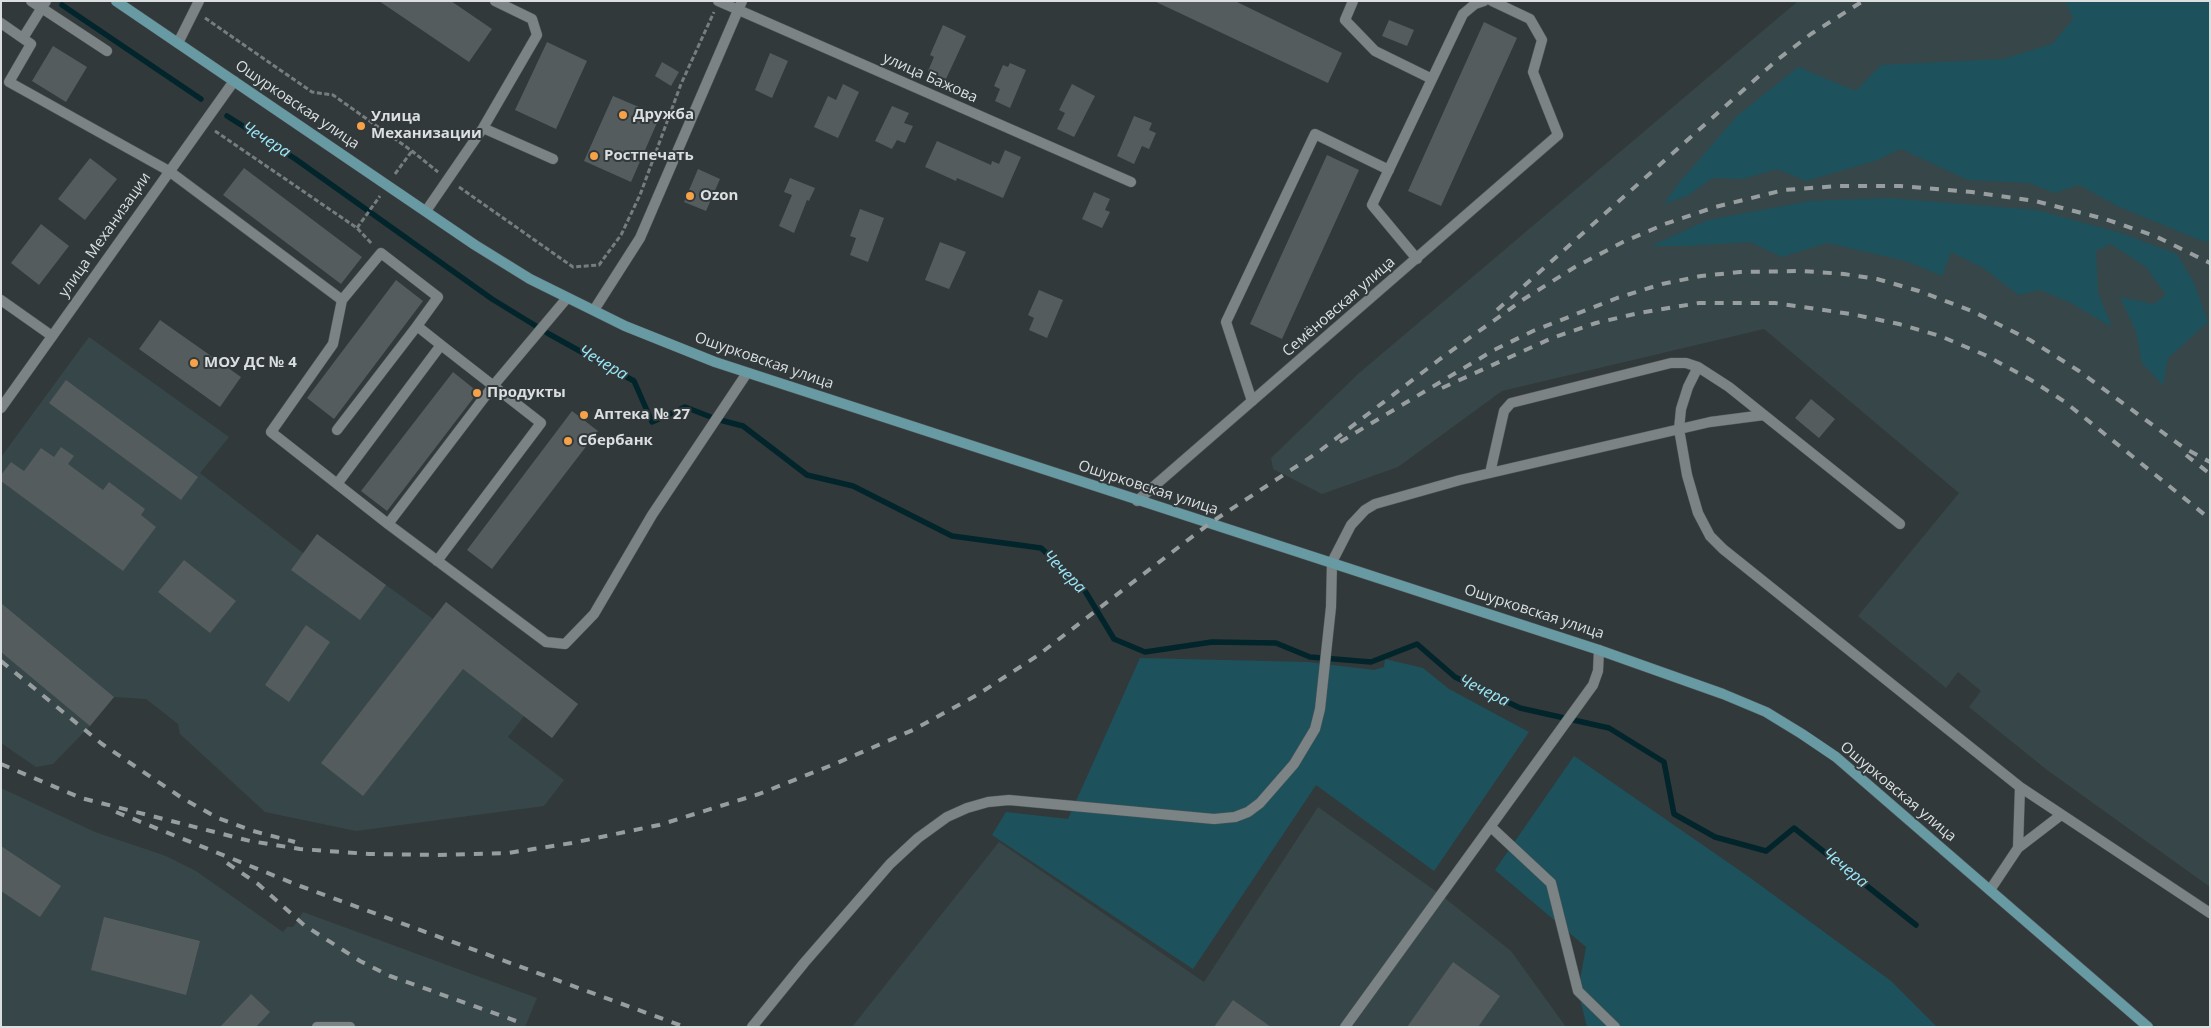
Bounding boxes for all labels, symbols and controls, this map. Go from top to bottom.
street label: улица Бажова [880,49,980,107]
street label: Ошурковская улица [231,57,363,153]
place label: Дружба [633,106,694,124]
place label: Улица Механизации [371,108,482,143]
marker: Дружба [617,109,629,121]
water label: Чечера [238,118,294,162]
marker: Улица Механизации [355,120,367,132]
place label: Ростпечать [604,147,694,165]
marker: Ростпечать [588,150,600,162]
street label: улица Механизации [55,169,155,301]
place label: Ozon [700,187,738,205]
marker: Ozon [684,190,696,202]
street label: Семёновская улица [1279,253,1399,361]
street label: Ошурковская улица [692,329,836,393]
water label: Чечера [575,341,631,385]
place label: МОУ ДС № 4 [204,354,297,372]
marker: МОУ ДС № 4 [188,357,200,369]
place label: Продукты [487,384,566,402]
marker: Продукты [471,387,483,399]
place label: Аптека № 27 [594,406,690,424]
marker: Аптека № 27 [578,409,590,421]
place label: Сбербанк [578,432,653,450]
marker: Сбербанк [562,435,574,447]
street label: Ошурковская улица [1076,457,1220,519]
water label: Чечера [1038,546,1090,598]
street label: Ошурковская улица [1462,581,1606,643]
water label: Чечера [1456,671,1512,711]
street label: Ошурковская улица [1836,738,1960,846]
water label: Чечера [1818,844,1872,892]

